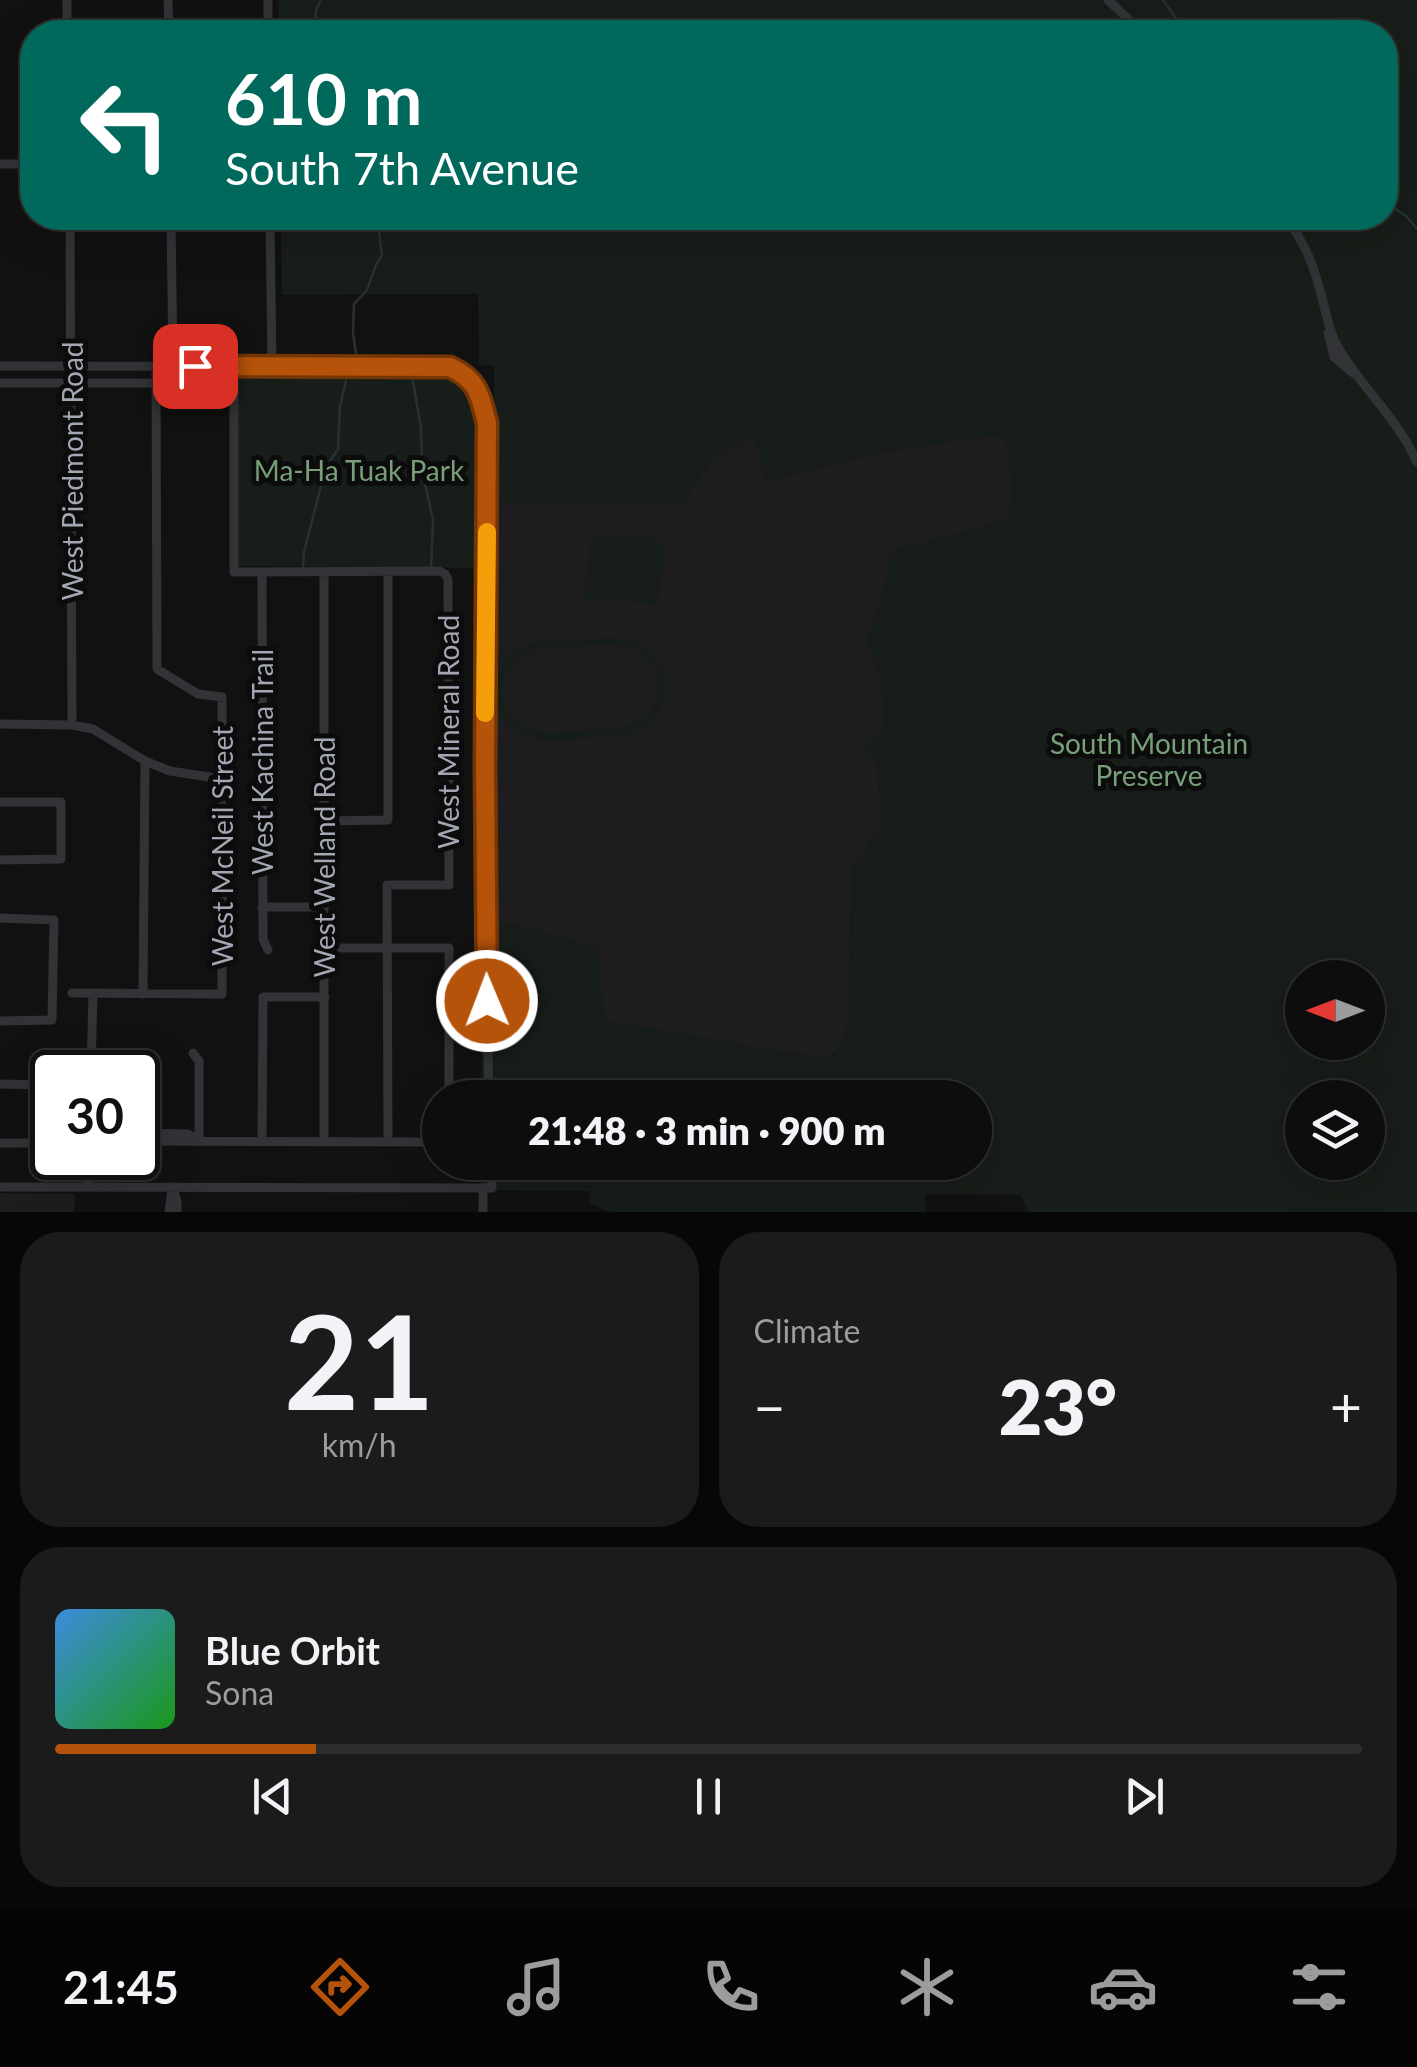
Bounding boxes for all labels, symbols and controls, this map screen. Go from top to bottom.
text: 610 m [225,56,422,140]
icon: left [60,60,190,190]
text: South 7th Avenue [225,141,579,195]
pin [153,324,238,409]
icon: arrive [168,339,223,394]
street label: West Piedmont Road [55,341,89,601]
park label: Ma-Ha Tuak Park [254,453,465,487]
street label: West Mineral Road [431,615,465,849]
street label: West Kachina Trail [245,649,279,875]
street label: West McNeil Street [205,726,239,966]
park label: South Mountain Preserve [1050,726,1248,792]
street label: West Welland Road [307,736,341,978]
position arrow [435,949,539,1053]
north arrow [1285,960,1385,1060]
map controls [1285,960,1385,1180]
speed limit sign: 30 [30,1050,160,1180]
button: layers [1285,1080,1385,1180]
text: 21:48 · 3 min · 900 m [528,1107,886,1153]
text: 21 [284,1282,435,1438]
text: Climate [754,1311,860,1350]
text: 23° [999,1361,1117,1451]
text: − [754,1373,785,1439]
text: + [1330,1373,1362,1439]
text: km/h [322,1425,397,1464]
text: Blue Orbit [205,1627,380,1673]
text: Sona [205,1673,274,1712]
icon: previous [245,1769,300,1824]
icon: pause [681,1769,736,1824]
icon: next [1117,1769,1172,1824]
icon: directions [305,1952,375,2022]
icon: music [501,1952,571,2022]
icon: phone [696,1952,766,2022]
icon: climate [892,1952,962,2022]
icon: car [1088,1952,1158,2022]
icon: filters [1284,1952,1354,2022]
text: 21:45 [63,1960,179,2014]

